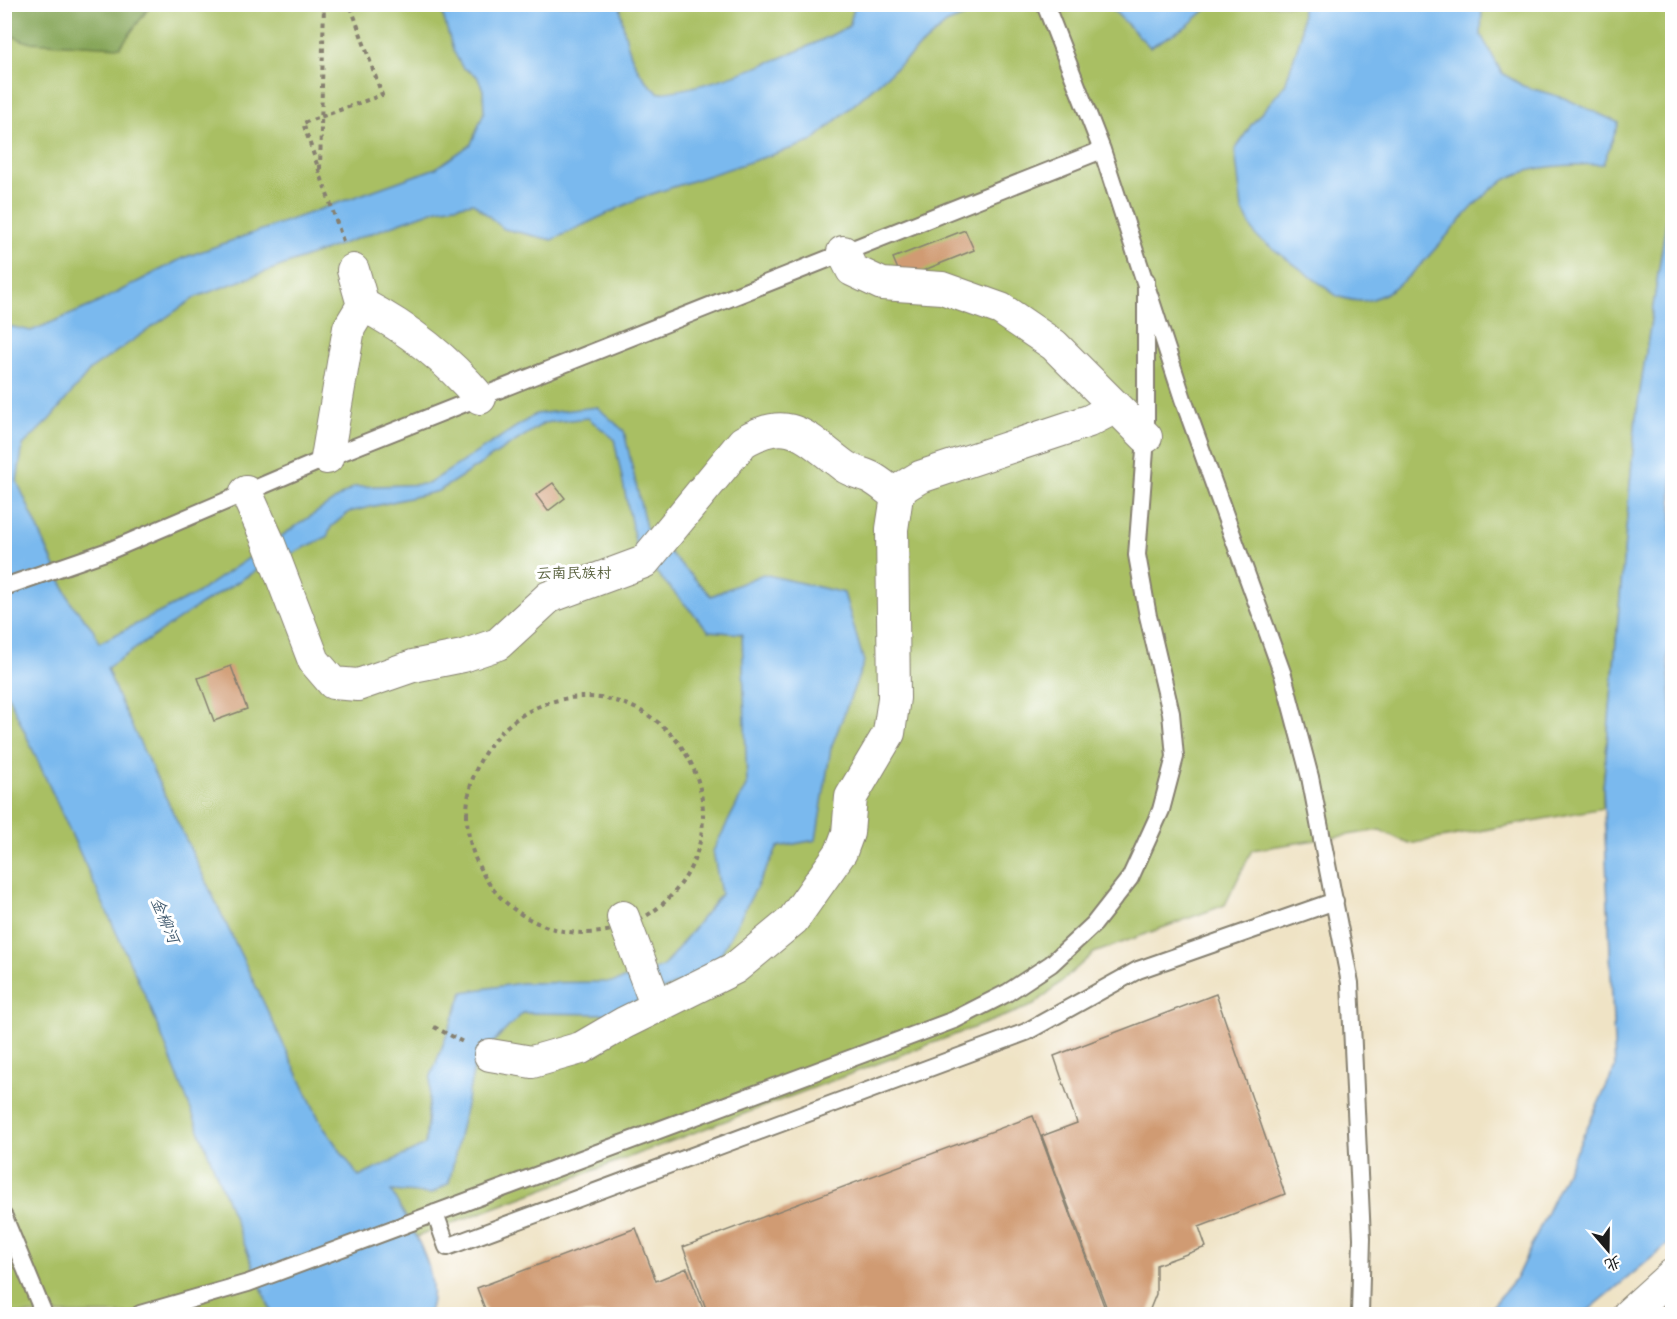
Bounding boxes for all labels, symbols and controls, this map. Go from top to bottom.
park label: 云南民族村 [536,563,612,582]
water label: 金柳河 [147,894,186,949]
north arrow [1578,1220,1638,1280]
text: 北 [1602,1252,1624,1276]

